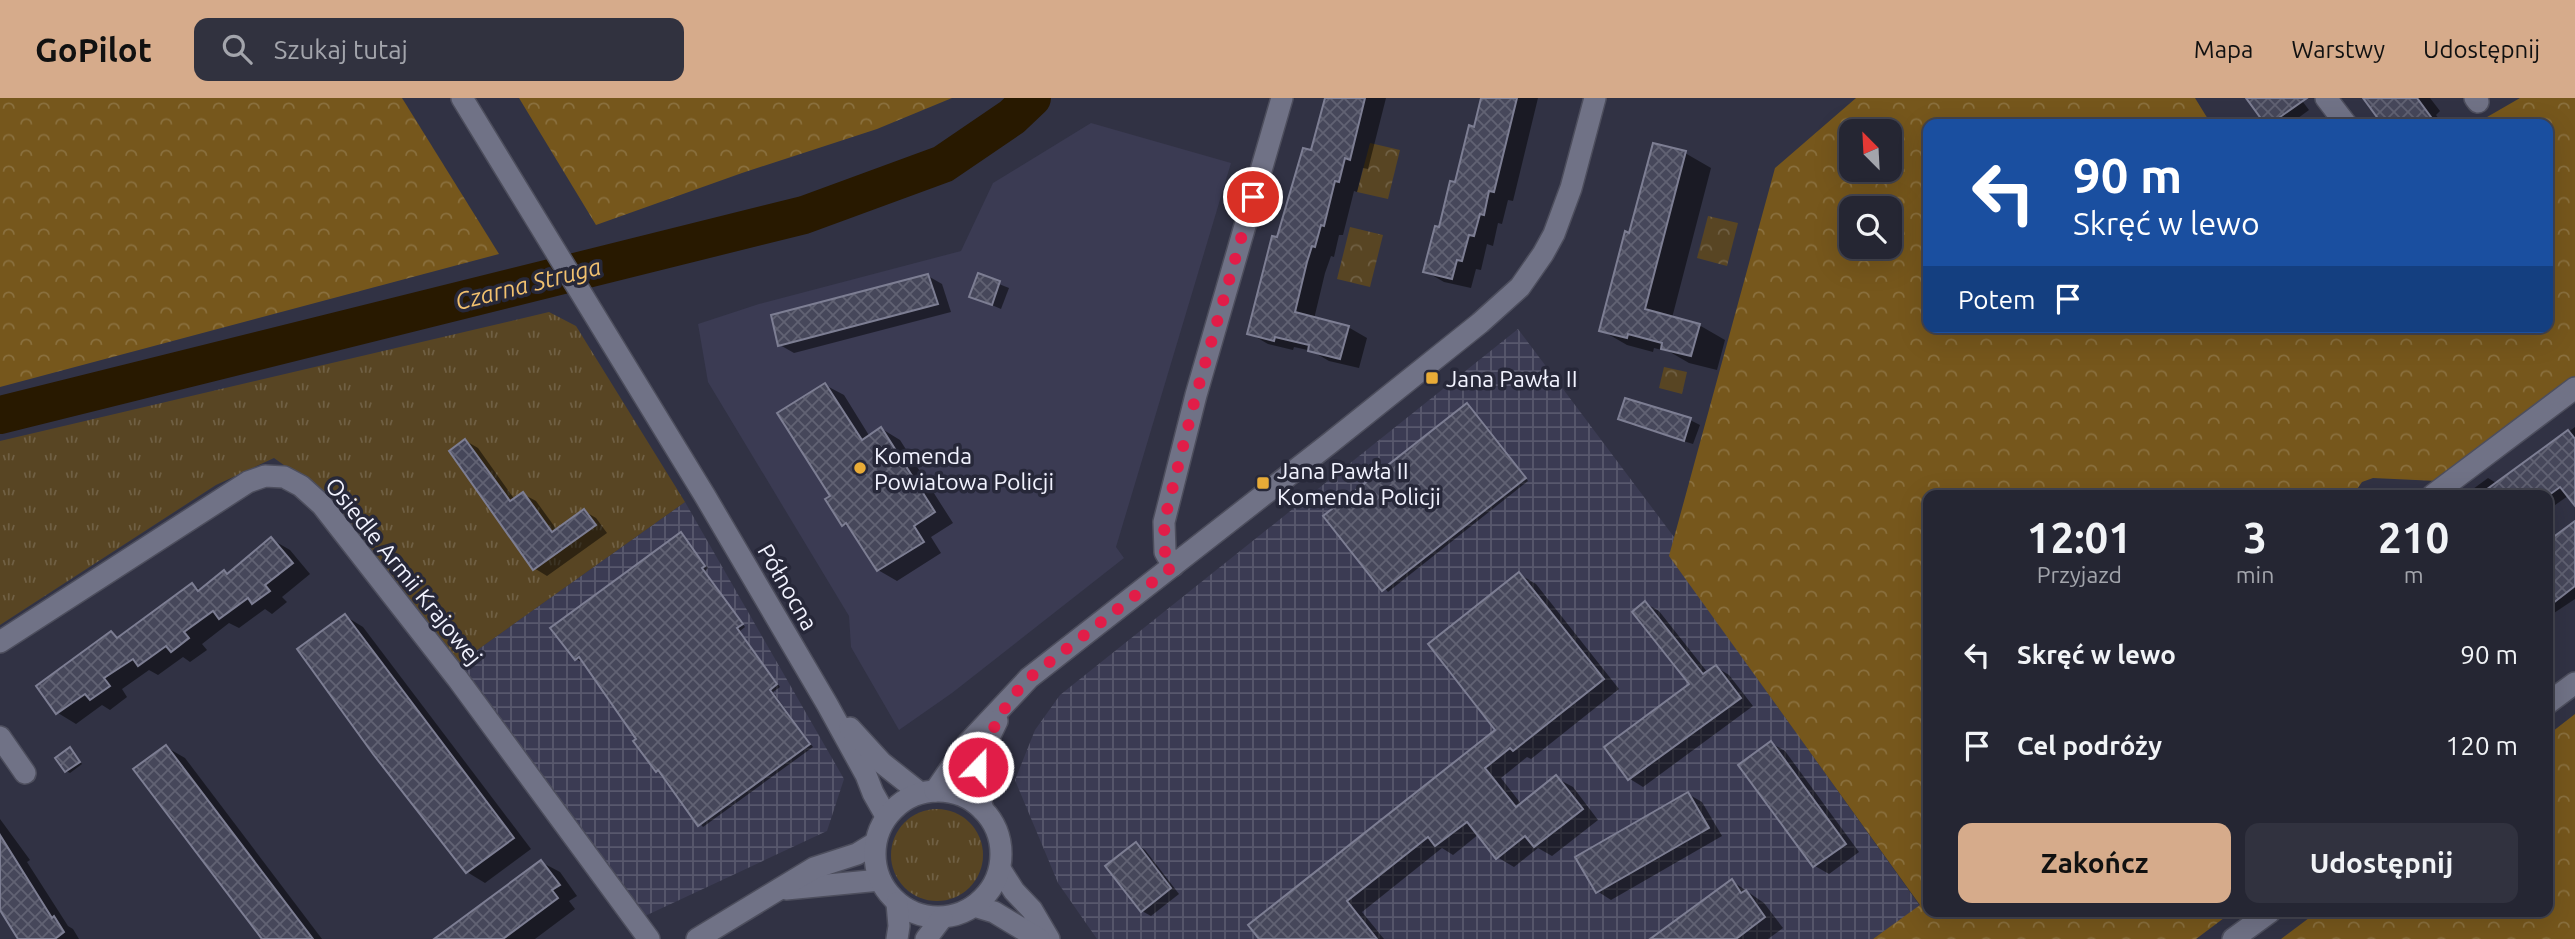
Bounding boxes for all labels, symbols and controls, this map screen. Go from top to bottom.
search box [194,18,684,81]
icon: search [218,30,256,68]
text: GoPilot [35,31,152,68]
text: Szukaj tutaj [274,35,408,64]
text: Mapa [2194,36,2253,63]
text: Warstwy [2291,36,2385,63]
text: Udostępnij [2423,36,2540,63]
north arrow [1839,119,1902,182]
map controls [1839,119,1902,259]
icon: left [1958,147,2049,238]
text: 90 m [2073,147,2182,202]
pin [1223,167,1283,227]
icon: arrive [1234,178,1272,216]
button: search [1839,196,1902,259]
text: Skręć w lewo [2073,205,2260,241]
water label: Czarna Struga [452,253,604,315]
icon: arrive [2049,280,2087,318]
text: Potem [1958,285,2035,314]
place label: Jana Pawła II [1446,366,1578,391]
marker: Jana Pawła II [1424,370,1440,386]
place label: Komenda Powiatowa Policji [874,443,1054,494]
place label: Jana Pawła II Komenda Policji [1277,458,1441,509]
marker: Komenda Powiatowa Policji [852,460,868,476]
street label: Osiedle Armii Krajowej [321,473,487,669]
marker: Jana Pawła II Komenda Policji [1255,475,1271,491]
text: 12:01 [2027,514,2132,561]
text: 3 [2243,514,2267,561]
text: 210 [2378,514,2449,561]
street label: Północna [753,539,823,635]
text: Przyjazd [2037,562,2122,587]
text: min [2236,562,2274,587]
text: m [2404,562,2424,587]
icon: left [1958,636,1996,674]
text: Skręć w lewo [2017,640,2176,669]
text: 90 m [2460,640,2518,669]
icon: arrive [1958,727,1996,765]
position arrow [941,730,1015,804]
text: Cel podróży [2017,731,2162,760]
text: 120 m [2446,731,2518,760]
button: Zakończ [1958,823,2231,903]
button: Udostępnij [2245,823,2518,903]

